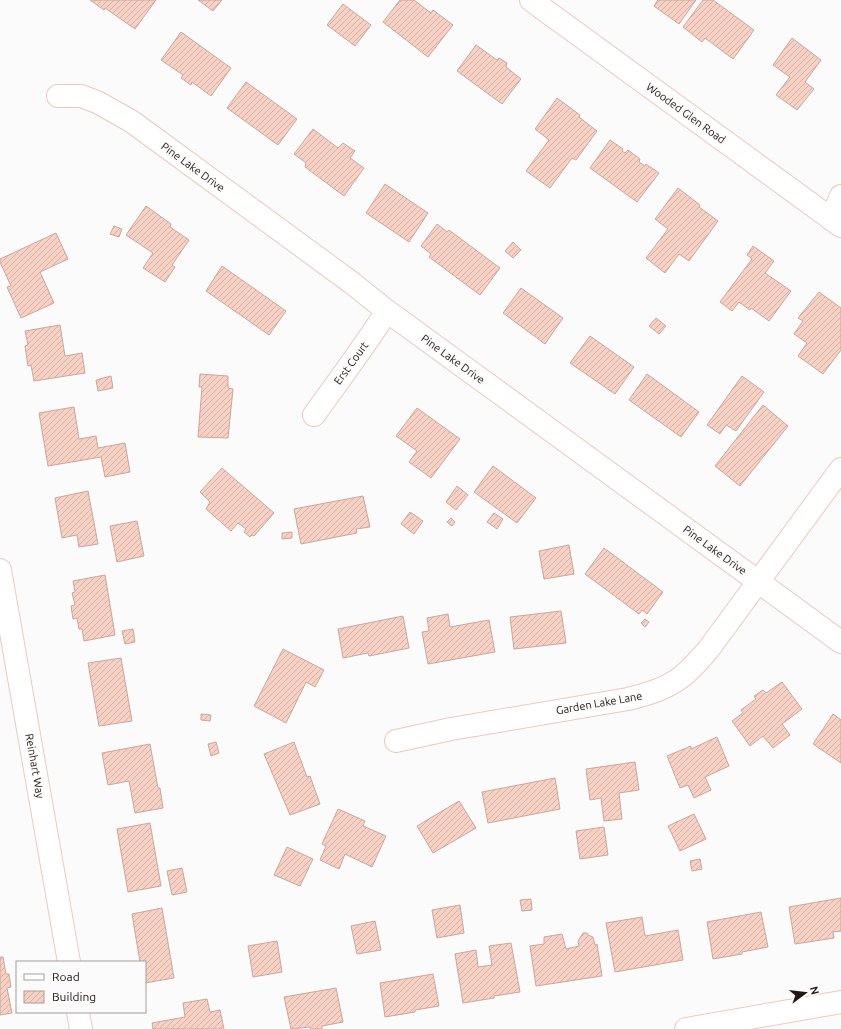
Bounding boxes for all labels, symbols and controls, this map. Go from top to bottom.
street label: Wooded Glen Road [644,80,728,146]
street label: Pine Lake Drive [159,140,227,194]
street label: Pine Lake Drive [419,332,487,386]
street label: Erst Court [331,339,371,387]
street label: Pine Lake Drive [681,523,749,577]
street label: Garden Lake Lane [555,690,643,716]
street label: Reinhart Way [23,733,47,800]
legend [16,961,146,1013]
text: Road [52,970,80,983]
north arrow [785,973,825,1013]
text: N [808,985,822,996]
text: Building [52,990,96,1003]

